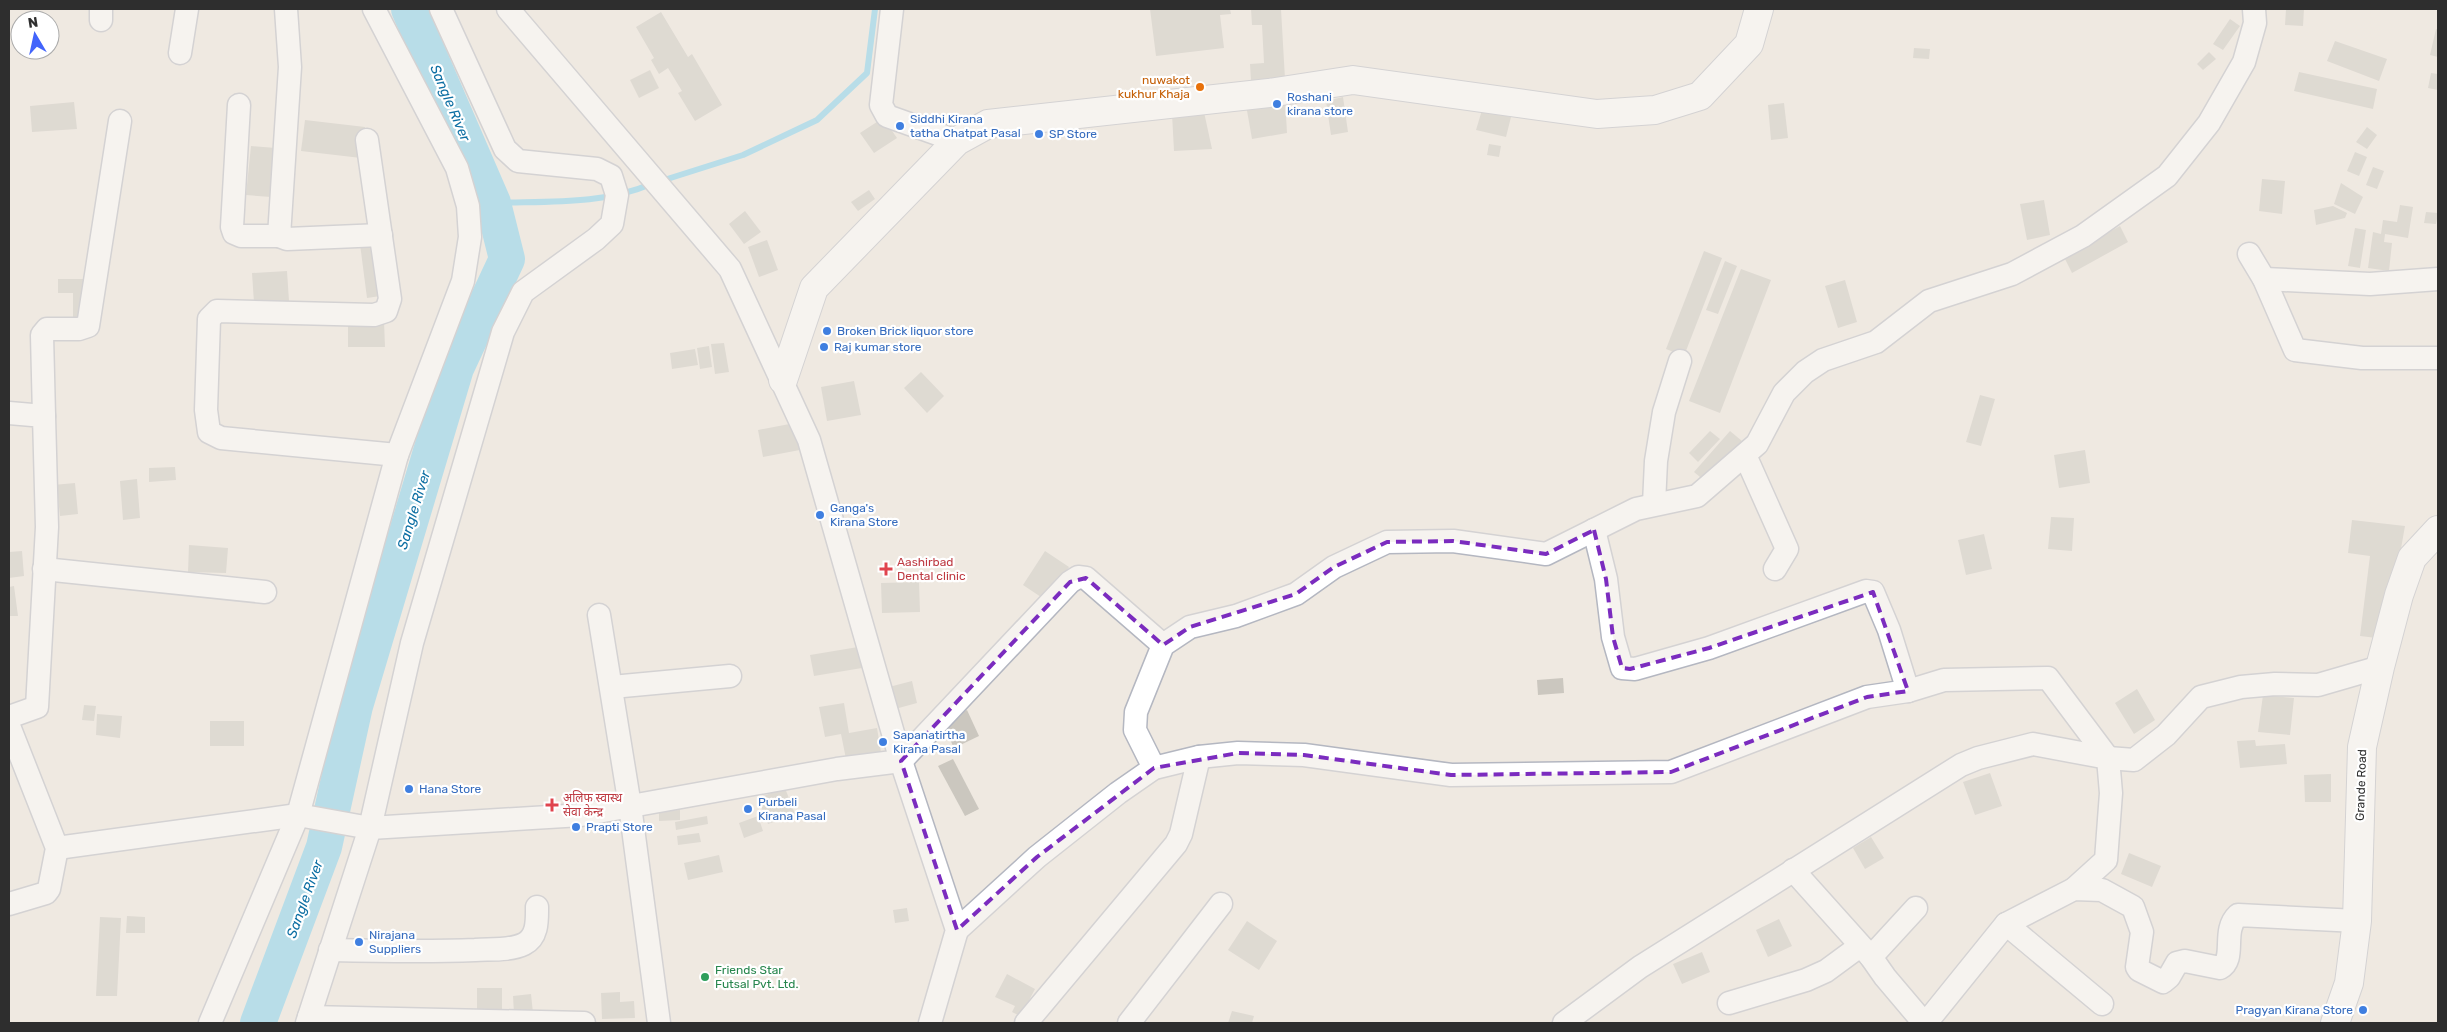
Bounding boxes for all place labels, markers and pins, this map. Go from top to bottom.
place label: nuwakot kukhur Khaja [1118,73,1190,101]
marker: nuwakot kukhur Khaja [1194,81,1206,93]
place label: Roshani kirana store [1287,90,1353,118]
marker: Roshani kirana store [1271,98,1283,110]
place label: Siddhi Kirana tatha Chatpat Pasal [910,112,1021,140]
marker: Siddhi Kirana tatha Chatpat Pasal [894,120,906,132]
place label: SP Store [1049,127,1097,141]
marker: SP Store [1033,128,1045,140]
place label: Broken Brick liquor store [837,324,974,338]
marker: Broken Brick liquor store [821,325,833,337]
place label: Raj kumar store [834,340,922,354]
marker: Raj kumar store [818,341,830,353]
place label: Ganga's Kirana Store [830,501,899,529]
marker: Ganga's Kirana Store [814,509,826,521]
place label: Aashirbad Dental clinic [897,555,966,583]
marker: Aashirbad Dental clinic [879,562,893,576]
place label: Sapanatirtha Kirana Pasal [893,728,965,756]
marker: Sapanatirtha Kirana Pasal [877,736,889,748]
place label: Hana Store [419,782,482,796]
marker: Hana Store [403,783,415,795]
place label: अलिफ स्वास्थ सेवा केन्द्र [563,790,622,819]
place label: Purbeli Kirana Pasal [758,795,826,823]
marker: अलिफ स्वास्थ सेवा केन्द्र [545,798,559,812]
marker: Purbeli Kirana Pasal [742,803,754,815]
place label: Prapti Store [586,820,653,834]
marker: Prapti Store [570,821,582,833]
place label: Nirajana Suppliers [369,928,421,956]
marker: Nirajana Suppliers [353,936,365,948]
place label: Friends Star Futsal Pvt. Ltd. [715,963,798,991]
marker: Friends Star Futsal Pvt. Ltd. [699,971,711,983]
place label: Pragyan Kirana Store [2236,1003,2353,1017]
marker: Pragyan Kirana Store [2357,1004,2369,1016]

